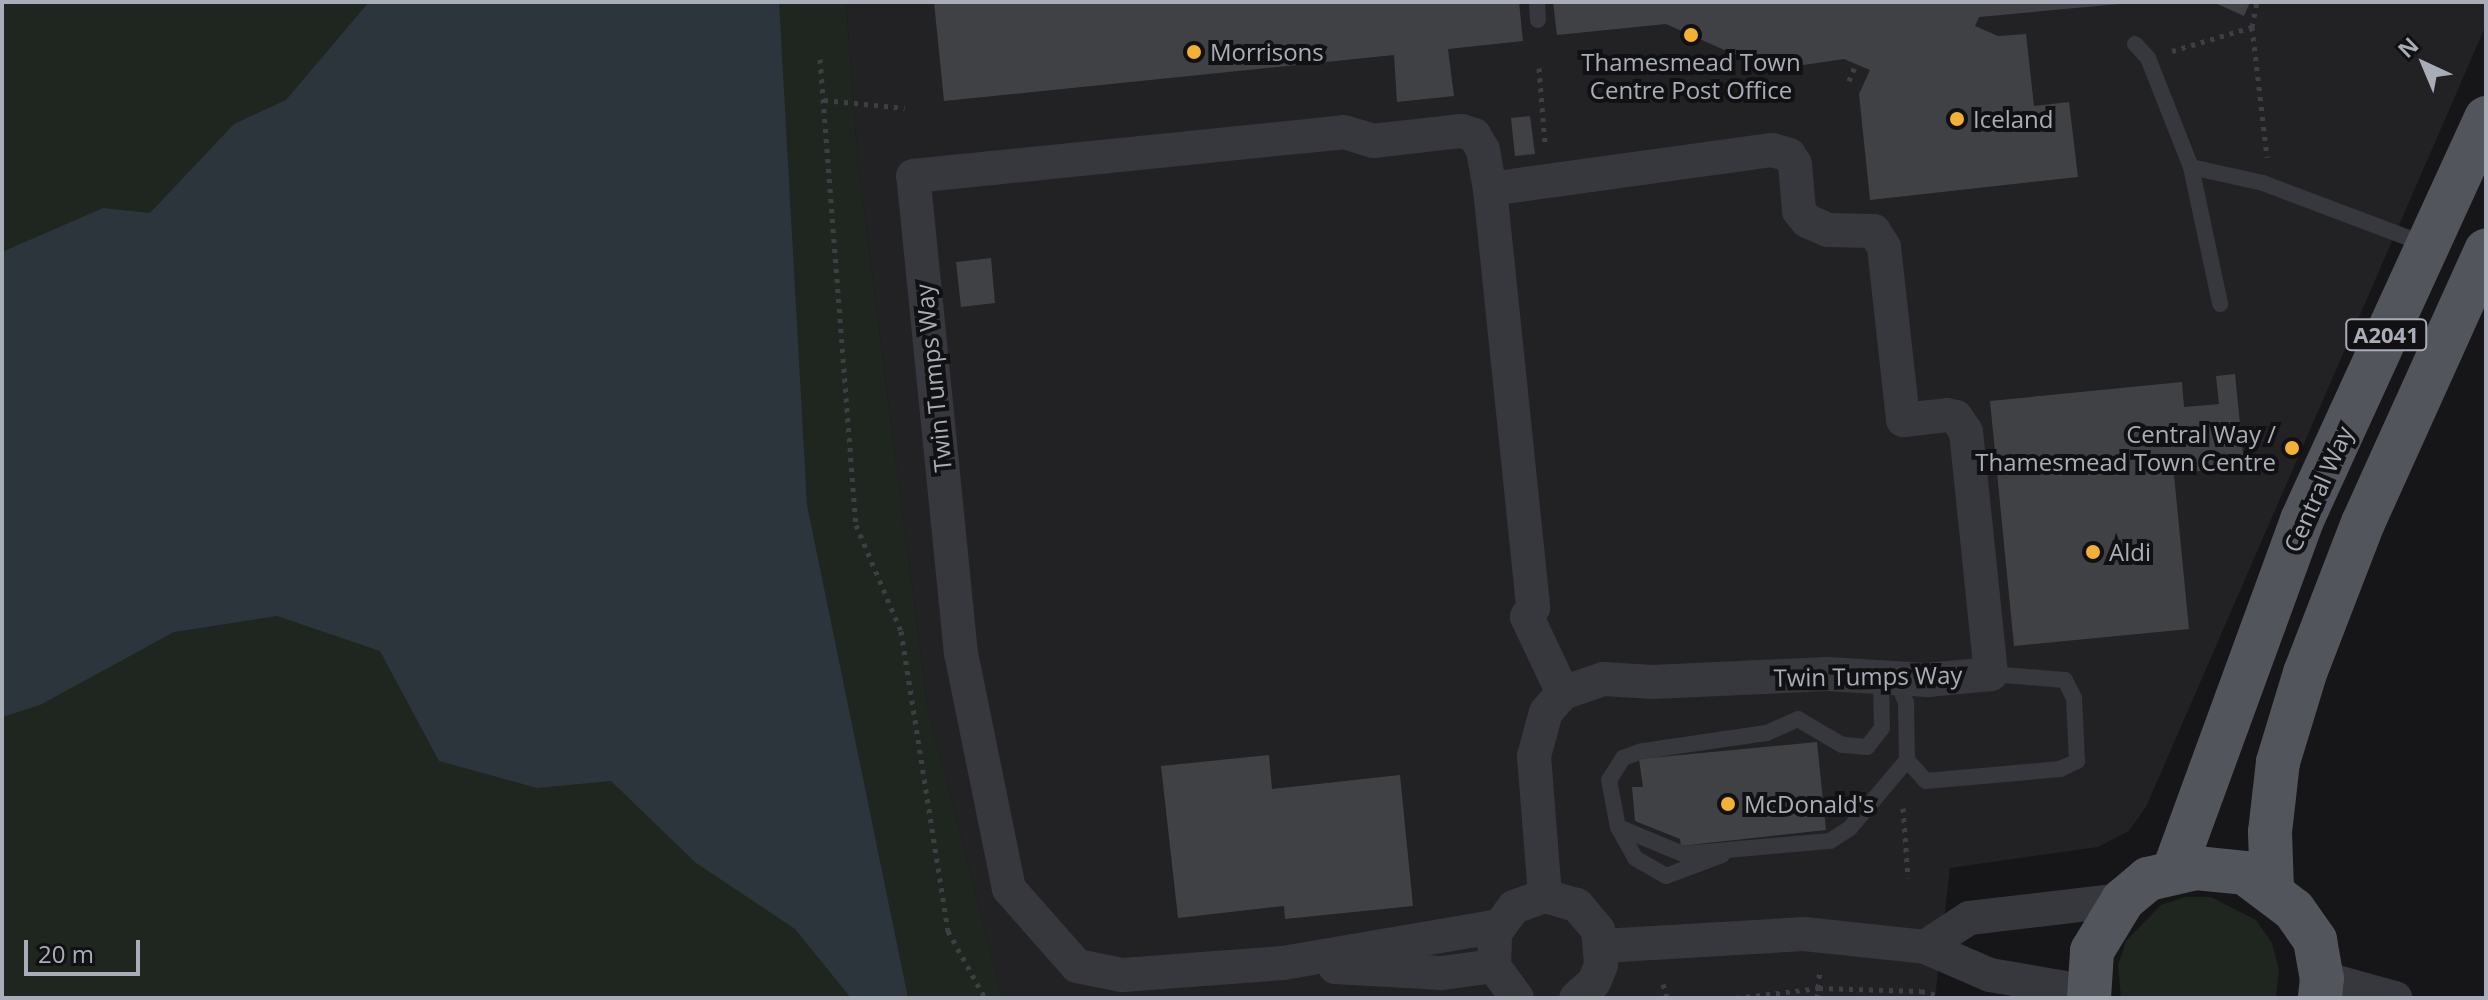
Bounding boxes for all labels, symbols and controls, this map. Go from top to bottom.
north arrow [2384,24,2464,104]
marker: Thamesmead Town Centre Post Office [1682,26,1700,44]
text: N [2390,30,2424,64]
place label: Morrisons [1210,38,1324,66]
marker: Morrisons [1185,43,1203,61]
place label: Thamesmead Town Centre Post Office [1581,48,1801,104]
place label: Iceland [1973,105,2053,133]
marker: Iceland [1948,110,1966,128]
street label: Twin Tumps Way [909,283,957,473]
road number: A2041 [2344,317,2428,353]
place label: Central Way / Thamesmead Town Centre [1975,420,2276,476]
street label: Central Way [2277,422,2359,556]
marker: Central Way / Thamesmead Town Centre [2283,439,2301,457]
place label: Aldi [2109,538,2151,566]
marker: Aldi [2084,543,2102,561]
street label: Twin Tumps Way [1773,660,1963,692]
place label: McDonald's [1744,790,1874,818]
marker: McDonald's [1719,795,1737,813]
scale bar [28,924,144,974]
text: 20 m [38,937,94,970]

